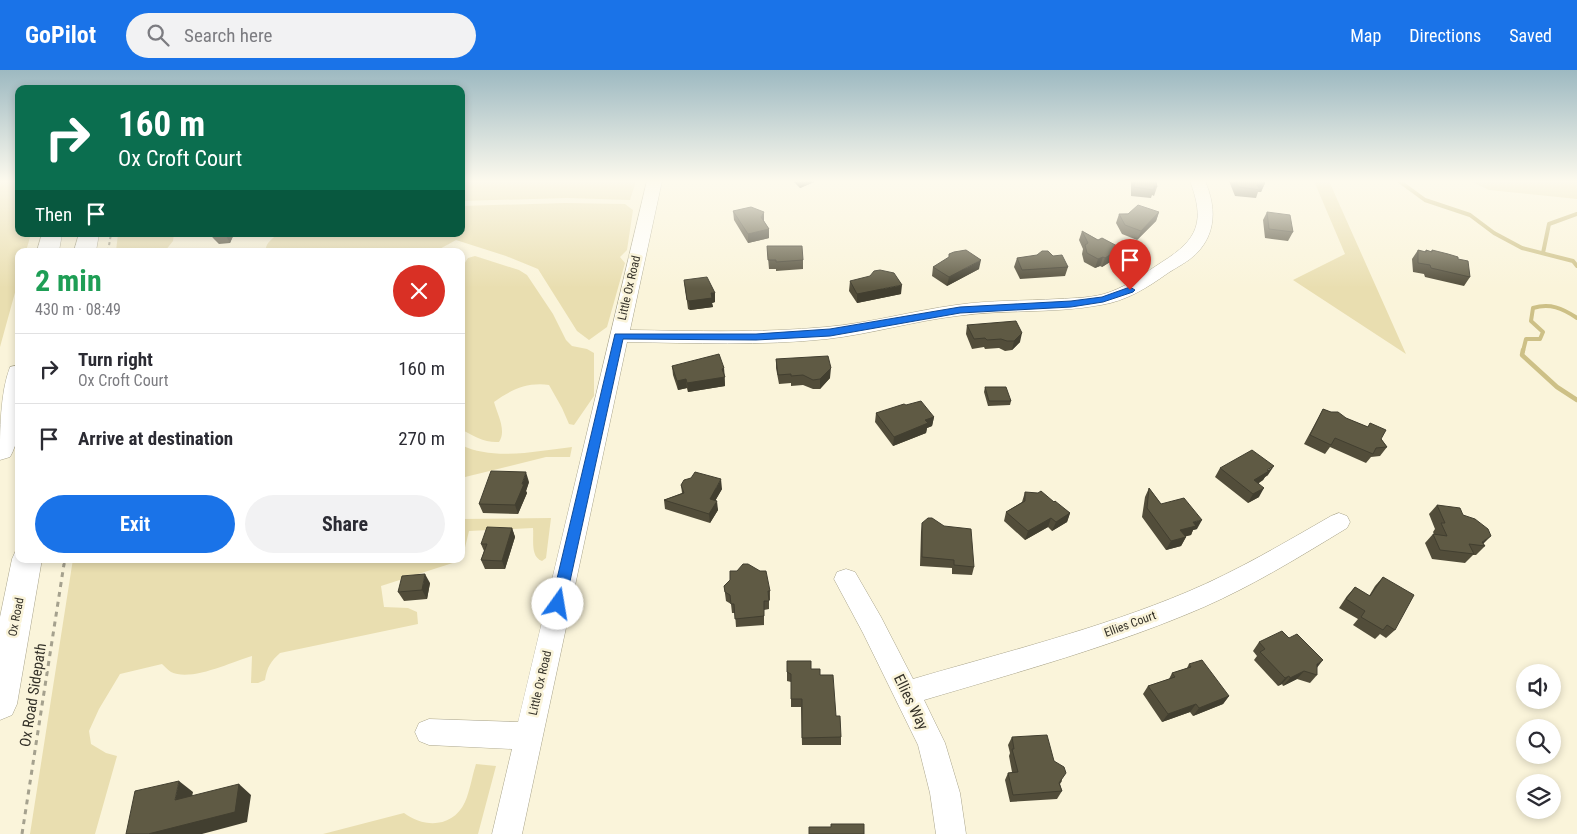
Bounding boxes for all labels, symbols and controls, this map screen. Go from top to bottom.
search box [126,13,476,58]
text: GoPilot [25,21,96,49]
icon: search [144,21,172,49]
text: Search here [184,24,272,47]
text: Map [1350,25,1381,46]
text: Directions [1409,25,1481,46]
text: Saved [1509,25,1552,46]
text: 160 m [118,104,205,145]
icon: right [35,105,100,170]
text: Ox Croft Court [118,146,242,171]
icon: arrive [82,200,110,228]
text: Then [35,203,72,226]
pin [1109,239,1151,290]
icon: arrive [1116,246,1144,274]
street label: Little Ox Road [615,254,643,322]
text: 2 min [35,263,102,298]
button: close [393,265,445,317]
text: 430 m · 08:49 [35,300,121,319]
text: Turn right [78,348,153,371]
icon: right [35,355,63,383]
text: 160 m [398,357,445,380]
text: Ox Croft Court [78,371,168,390]
icon: arrive [35,425,63,453]
text: Arrive at destination [78,427,233,450]
text: 270 m [398,427,445,450]
button: Exit [35,495,235,553]
button: Share [245,495,445,553]
position arrow [531,577,583,629]
street label: Ox Road [5,596,27,638]
street label: Ellies Court [1102,608,1158,640]
street label: Ox Road Sidepath [16,642,50,748]
street label: Little Ox Road [526,649,554,717]
map controls [1516,664,1561,819]
button: sound [1516,664,1561,709]
street label: Ellies Way [890,671,932,733]
button: search [1516,719,1561,764]
button: layers [1516,774,1561,819]

